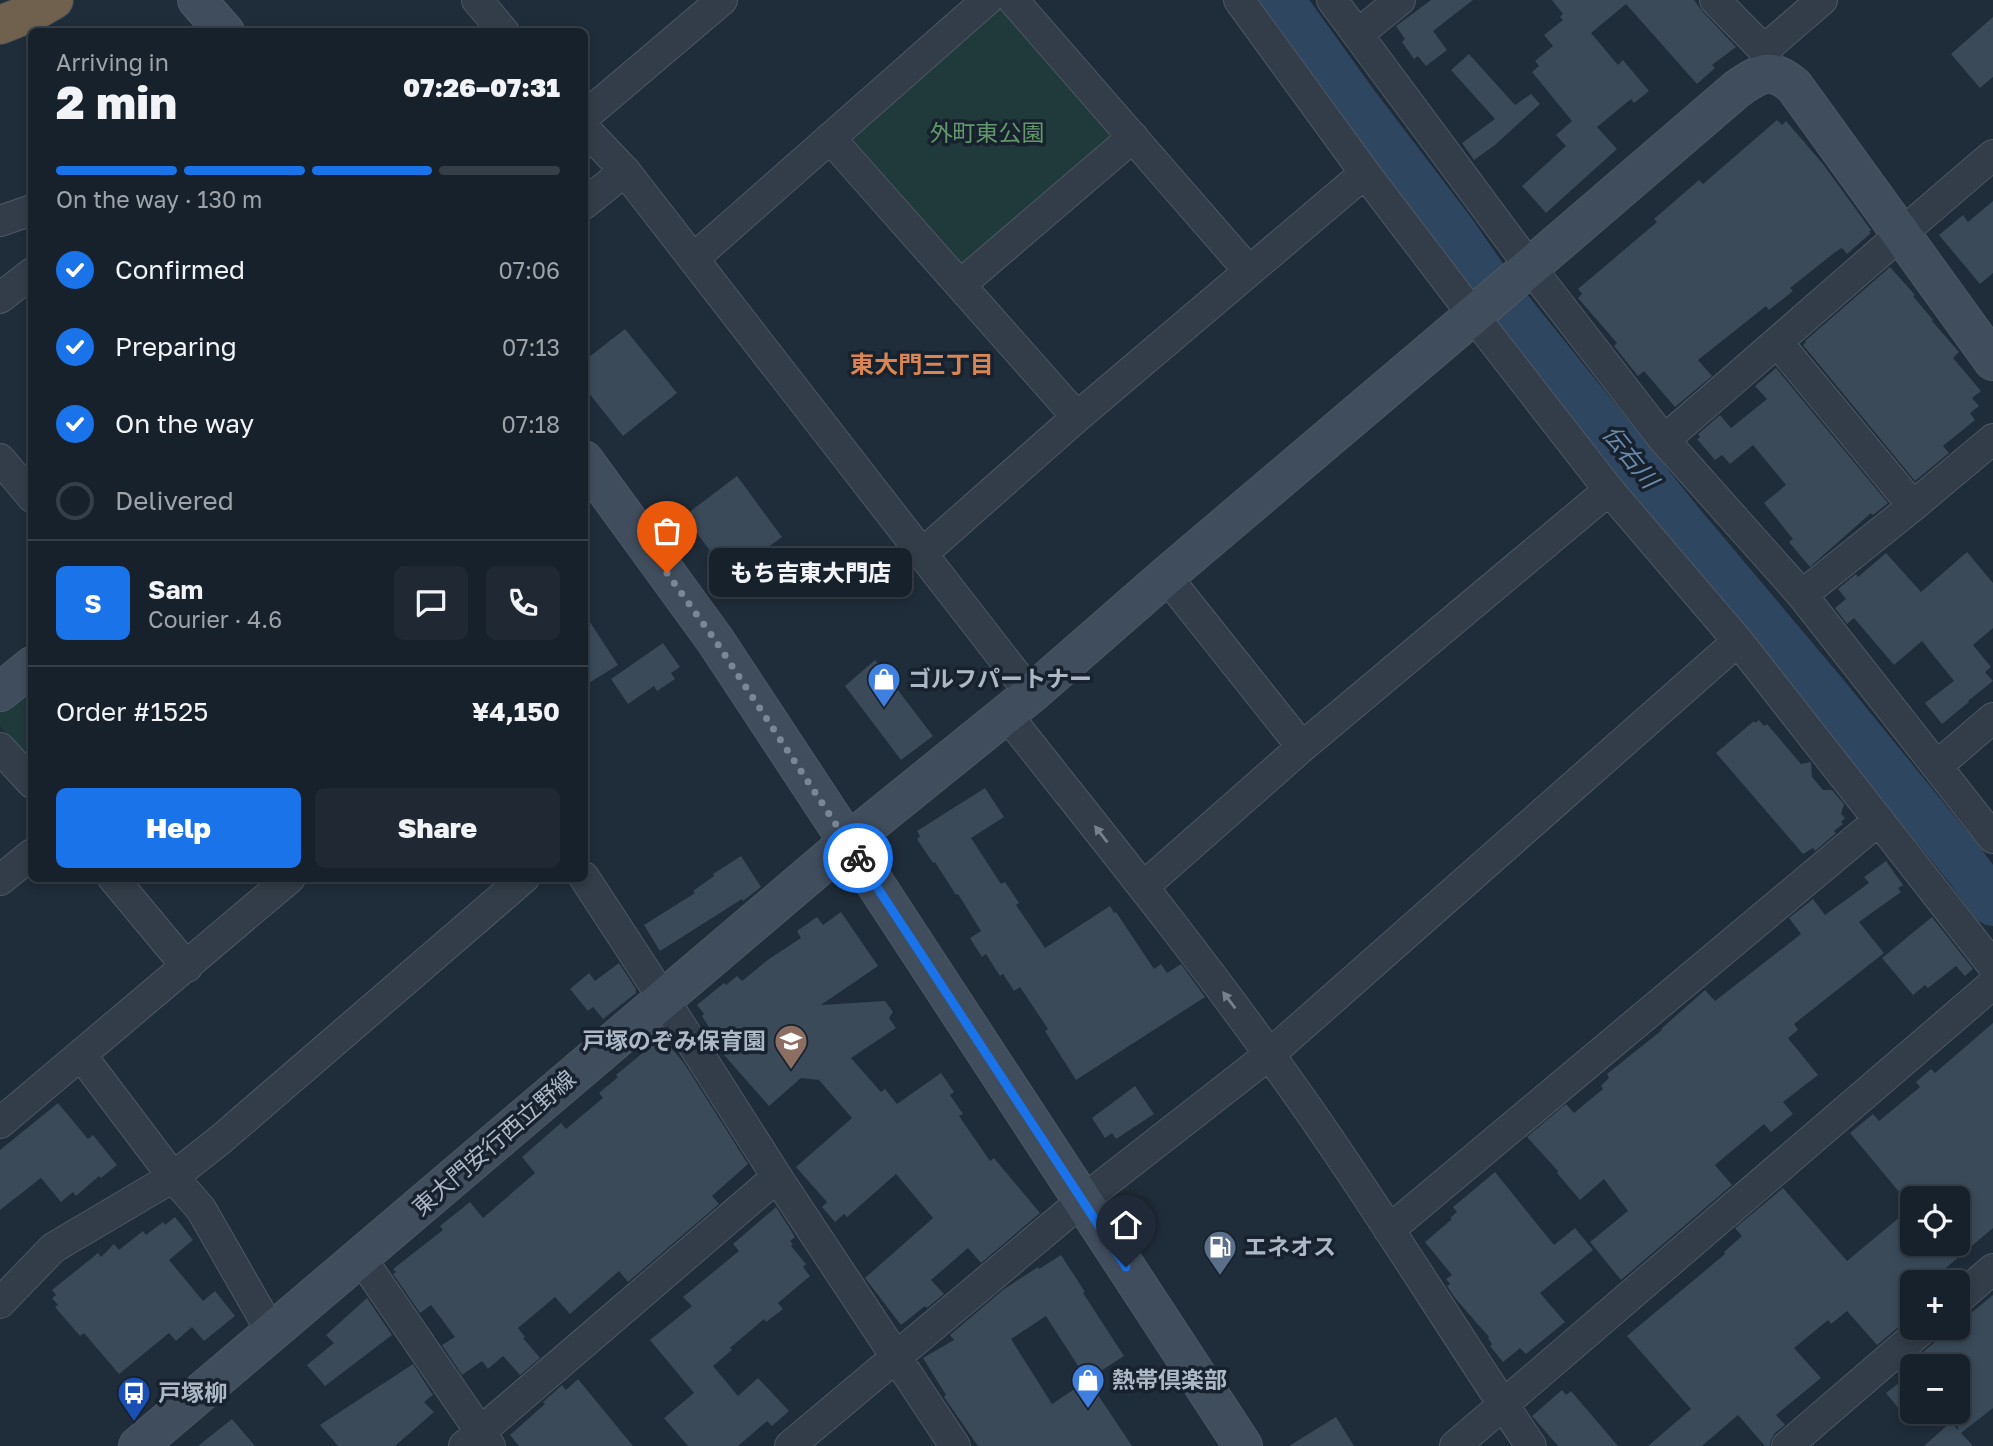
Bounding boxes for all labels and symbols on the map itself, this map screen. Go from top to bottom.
park label: 外町東公園 [930,118,1045,146]
district label: 東大門三丁目 [850,349,994,378]
water label: 伝右川 [1597,419,1667,495]
pin [637,501,697,573]
callout: もち吉東大門店 [709,548,912,598]
shop icon: ゴルフパートナー [865,660,903,709]
place label: ゴルフパートナー [908,664,1092,692]
courier [823,823,893,893]
one-way arrow [1093,825,1108,843]
one-way arrow [1222,991,1236,1009]
school or university icon: 戸塚のぞみ保育園 [772,1022,810,1071]
place label: 戸塚のぞみ保育園 [582,1026,766,1054]
street label: 東大門安行西立野線 [406,1064,581,1221]
pin [1096,1195,1156,1267]
fuel station icon: エネオス [1201,1228,1239,1277]
place label: エネオス [1244,1232,1336,1260]
shop icon: 熱帯倶楽部 [1069,1361,1107,1410]
place label: 熱帯倶楽部 [1112,1365,1227,1393]
bus stop icon: 戸塚柳 [115,1374,153,1423]
place label: 戸塚柳 [158,1378,227,1406]

